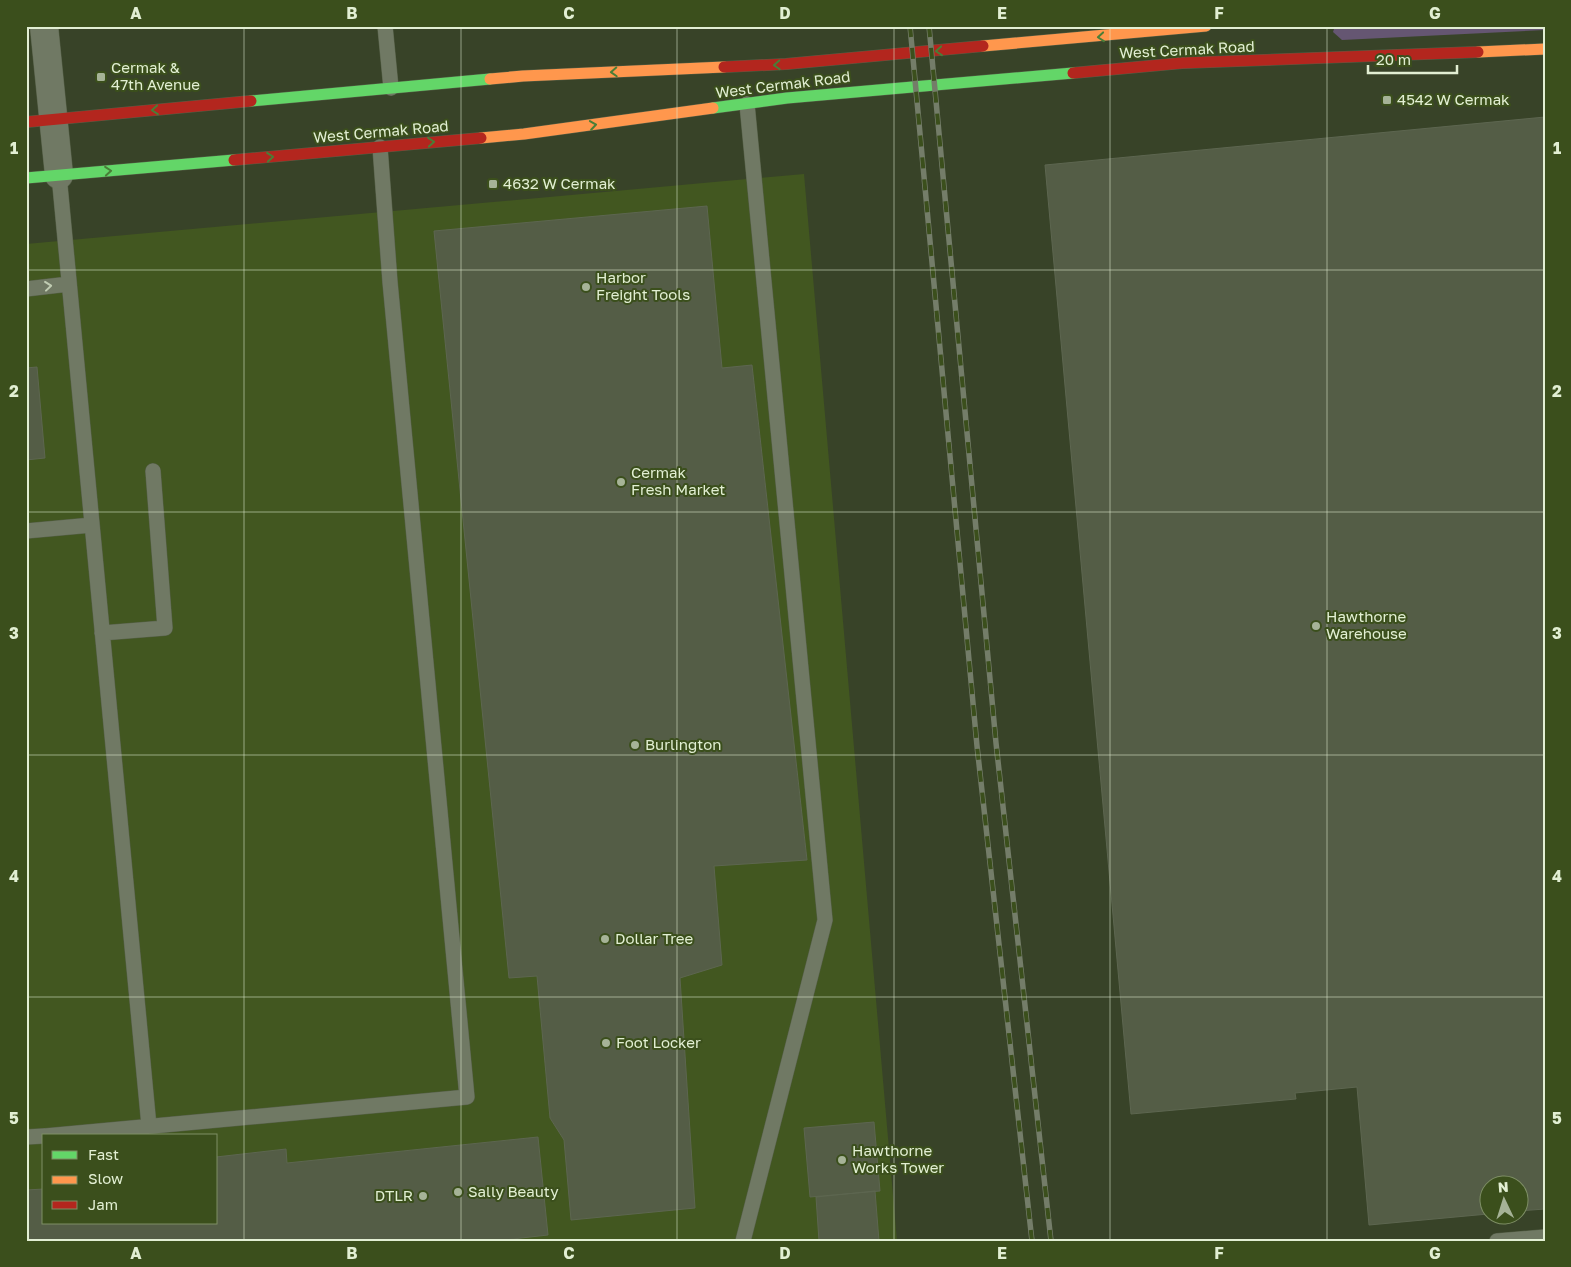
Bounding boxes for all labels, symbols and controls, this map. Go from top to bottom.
text: A [130,3,142,23]
text: B [346,3,358,23]
text: C [563,3,575,23]
text: D [779,3,791,23]
text: E [997,3,1007,23]
text: F [1214,3,1224,23]
text: G [1429,3,1441,23]
one-way arrow [1096,31,1104,42]
street label: West Cermak Road [1119,36,1255,62]
scale bar [1368,42,1457,74]
one-way arrow [934,45,942,56]
text: 20 m [1376,50,1411,68]
place label: Cermak & 47th Avenue [111,58,200,93]
one-way arrow [773,60,780,70]
one-way arrow [610,67,618,78]
street label: West Cermak Road [714,67,851,101]
marker: Cermak & 47th Avenue [95,71,107,83]
place label: 4542 W Cermak [1397,90,1510,108]
marker: 4542 W Cermak [1381,94,1393,106]
one-way arrow [151,104,159,115]
street label: West Cermak Road [313,116,449,146]
one-way arrow [589,120,597,131]
one-way arrow [428,137,436,148]
text: 1 [10,138,18,158]
text: 1 [1553,138,1561,158]
one-way arrow [266,151,274,162]
one-way arrow [104,166,112,177]
place label: 4632 W Cermak [503,174,616,192]
marker: 4632 W Cermak [487,178,499,190]
place label: Harbor Freight Tools [596,268,690,303]
one-way arrow [44,281,52,292]
marker: Harbor Freight Tools [580,281,592,293]
text: 2 [9,381,19,401]
text: 2 [1552,381,1562,401]
place label: Cermak Fresh Market [631,463,725,498]
marker: Cermak Fresh Market [615,476,627,488]
place label: Hawthorne Warehouse [1326,607,1407,642]
marker: Hawthorne Warehouse [1310,620,1322,632]
text: 3 [9,623,19,643]
text: 3 [1552,623,1562,643]
place label: Burlington [645,735,721,753]
marker: Burlington [629,739,641,751]
text: 4 [9,866,19,886]
text: 4 [1552,866,1562,886]
place label: Dollar Tree [615,929,694,947]
marker: Dollar Tree [599,933,611,945]
place label: Foot Locker [616,1033,701,1051]
marker: Foot Locker [600,1037,612,1049]
text: 5 [9,1108,19,1128]
text: 5 [1552,1108,1562,1128]
legend [42,1134,218,1224]
place label: Hawthorne Works Tower [852,1141,944,1176]
text: Fast [88,1145,119,1163]
marker: Hawthorne Works Tower [836,1154,848,1166]
text: Slow [88,1169,123,1187]
north arrow [1478,1174,1528,1224]
text: N [1497,1178,1509,1195]
place label: Sally Beauty [468,1182,559,1200]
place label: DTLR [375,1186,413,1204]
marker: Sally Beauty [452,1186,464,1198]
marker: DTLR [417,1190,429,1202]
text: Jam [88,1195,118,1213]
text: A [130,1243,142,1263]
text: B [346,1243,358,1263]
text: C [563,1243,575,1263]
text: D [779,1243,791,1263]
text: E [997,1243,1007,1263]
text: F [1214,1243,1224,1263]
text: G [1429,1243,1441,1263]

